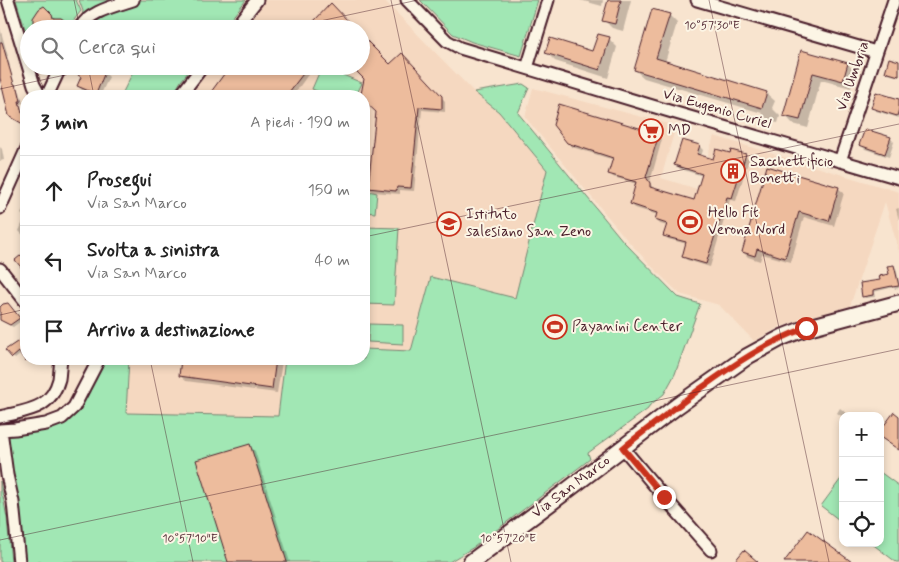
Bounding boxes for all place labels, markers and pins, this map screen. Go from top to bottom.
supermarket icon: MD [638,118,664,144]
place label: MD [668,121,691,141]
place label: Sacchettificio Bonetti [750,152,833,189]
building icon: Sacchettificio Bonetti [720,158,746,184]
place label: Hello Fit Verona Nord [708,203,785,240]
place label: Istituto salesiano San Zeno [466,205,591,242]
sports icon: Hello Fit Verona Nord [677,209,703,235]
school or university icon: Istituto salesiano San Zeno [436,211,462,237]
sports icon: Payanini Center [542,314,568,340]
place label: Payanini Center [572,317,683,337]

